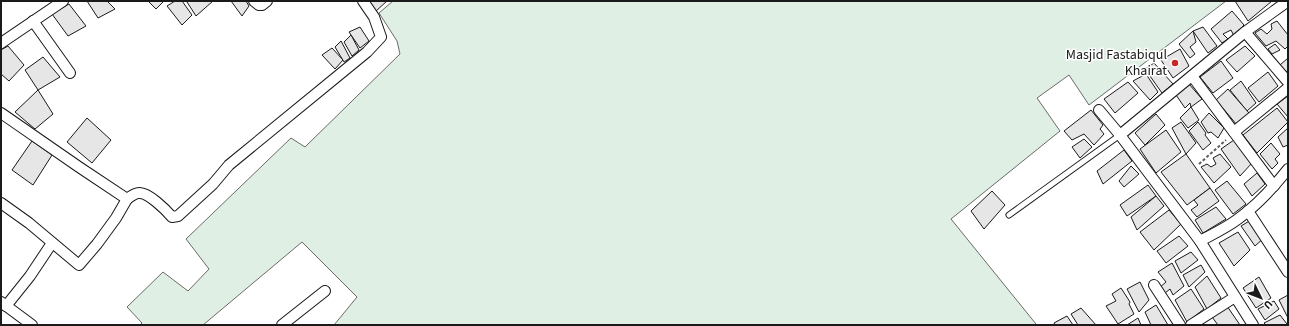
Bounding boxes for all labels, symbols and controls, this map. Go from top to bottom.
place label: Masjid Fastabiqul Khairat [1066,45,1167,81]
marker: Masjid Fastabiqul Khairat [1170,58,1180,68]
north arrow [1241,278,1281,318]
text: U [1260,297,1276,312]

